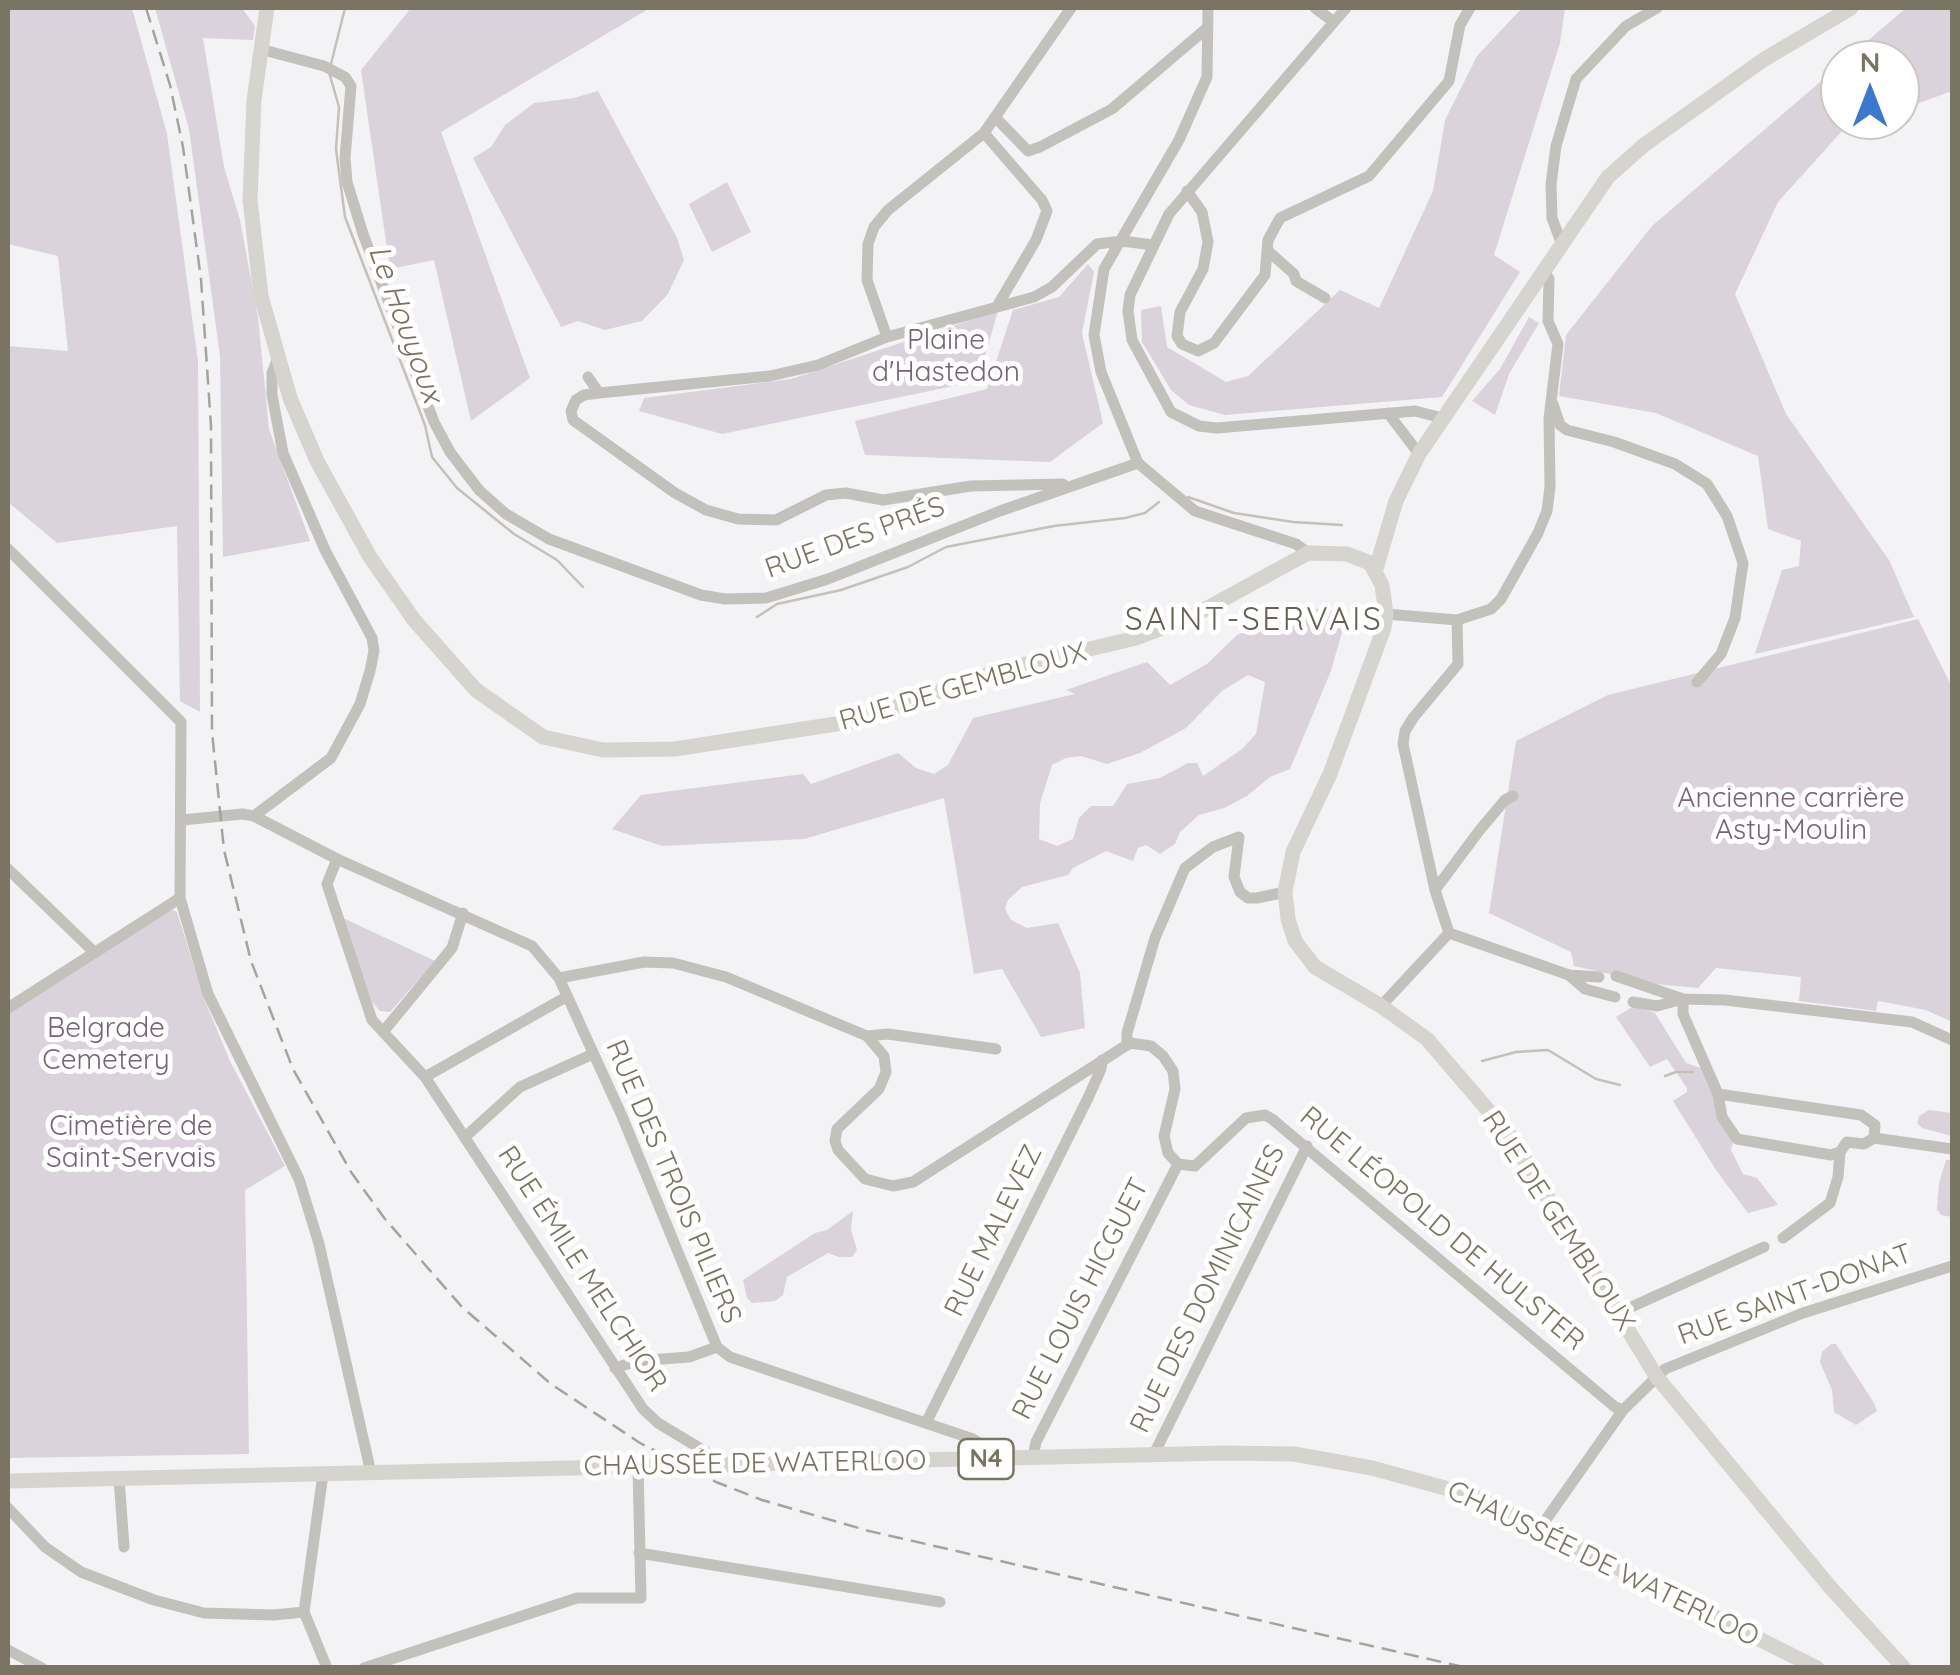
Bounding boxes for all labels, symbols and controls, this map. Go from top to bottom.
north arrow [1820,40,1920,140]
text: N [1860,44,1880,79]
water label: Le Houyoux [360,241,450,407]
park label: Plaine d'Hastedon [872,324,1020,390]
street label: RUE DES PRÉS [761,490,949,586]
district label: SAINT-SERVAIS [1125,601,1383,639]
street label: RUE DE GEMBLOUX [836,636,1090,738]
park label: Ancienne carrière Asty-Moulin [1677,782,1905,848]
park label: Belgrade Cemetery [42,1012,170,1078]
street label: RUE DES TROIS PILIERS [598,1035,748,1329]
street label: RUE LÉOPOLD DE HULSTER [1293,1100,1591,1358]
street label: RUE DE GEMBLOUX [1474,1105,1642,1337]
park label: Cimetière de Saint-Servais [46,1110,216,1176]
street label: RUE ÉMILE MELCHIOR [490,1140,674,1398]
street label: RUE MALEVEZ [938,1140,1050,1322]
street label: RUE DES DOMINICAINES [1124,1140,1292,1438]
street label: RUE LOUIS HICGUET [1006,1173,1156,1425]
street label: RUE SAINT-DONAT [1673,1237,1917,1353]
road number: N4 [958,1439,1014,1479]
street label: CHAUSSÉE DE WATERLOO [583,1444,927,1484]
street label: CHAUSSÉE DE WATERLOO [1442,1474,1764,1654]

